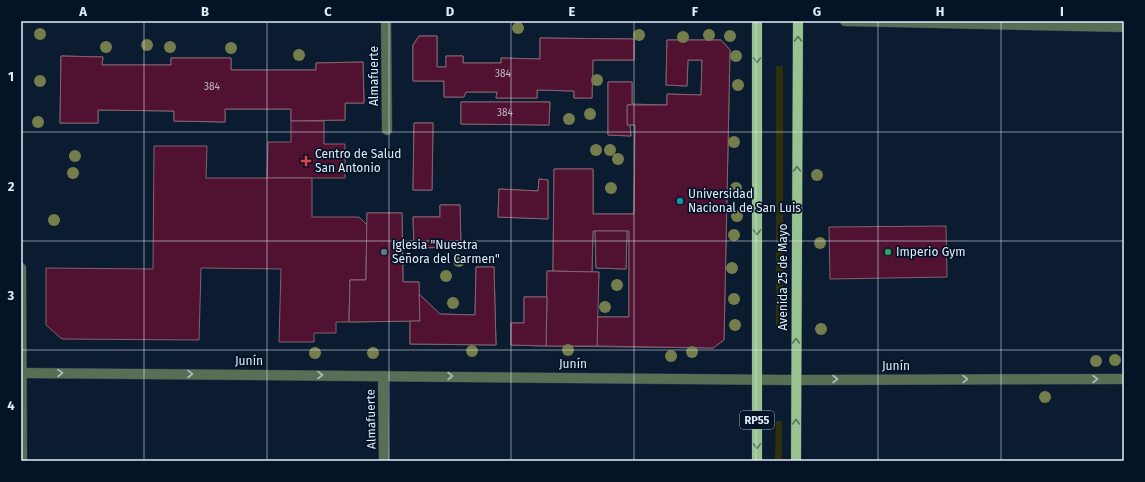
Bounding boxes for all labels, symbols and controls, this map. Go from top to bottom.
text: A [78,4,87,19]
text: B [201,4,209,19]
text: C [324,4,332,19]
text: D [446,4,455,19]
text: E [569,4,576,19]
text: F [692,4,699,19]
text: G [813,4,821,19]
text: H [936,4,944,19]
text: I [1060,4,1064,19]
one-way arrow [794,36,802,42]
street label: Almafuerte [367,46,381,106]
one-way arrow [753,57,761,63]
house number: 384 [495,68,512,80]
text: 1 [8,69,14,84]
house number: 384 [204,81,221,93]
house number: 384 [497,107,514,119]
place label: Centro de Salud San Antonio [315,147,401,175]
marker: Centro de Salud San Antonio [300,155,312,167]
one-way arrow [793,166,801,172]
text: 2 [8,179,15,194]
place label: Universidad Nacional de San Luis [688,187,801,215]
marker: Universidad Nacional de San Luis [675,196,685,206]
street label: Avenida 25 de Mayo [776,223,790,331]
one-way arrow [753,229,761,235]
place label: Iglesia "Nuestra Señora del Carmen" [392,238,500,266]
place label: Imperio Gym [896,245,965,259]
marker: Iglesia "Nuestra Señora del Carmen" [379,247,389,257]
marker: Imperio Gym [883,247,893,257]
text: 3 [7,288,15,303]
one-way arrow [792,338,800,344]
street label: Junín [235,354,263,368]
street label: Junín [559,357,587,371]
street label: Junín [882,359,910,373]
one-way arrow [57,369,63,377]
one-way arrow [187,370,193,378]
one-way arrow [317,371,323,379]
one-way arrow [447,372,453,380]
one-way arrow [832,375,838,384]
one-way arrow [962,375,968,383]
one-way arrow [1092,375,1098,383]
street label: Almafuerte [363,389,379,449]
text: 4 [7,398,15,413]
road number: RP55 [740,411,774,429]
one-way arrow [792,419,800,425]
one-way arrow [753,443,761,449]

